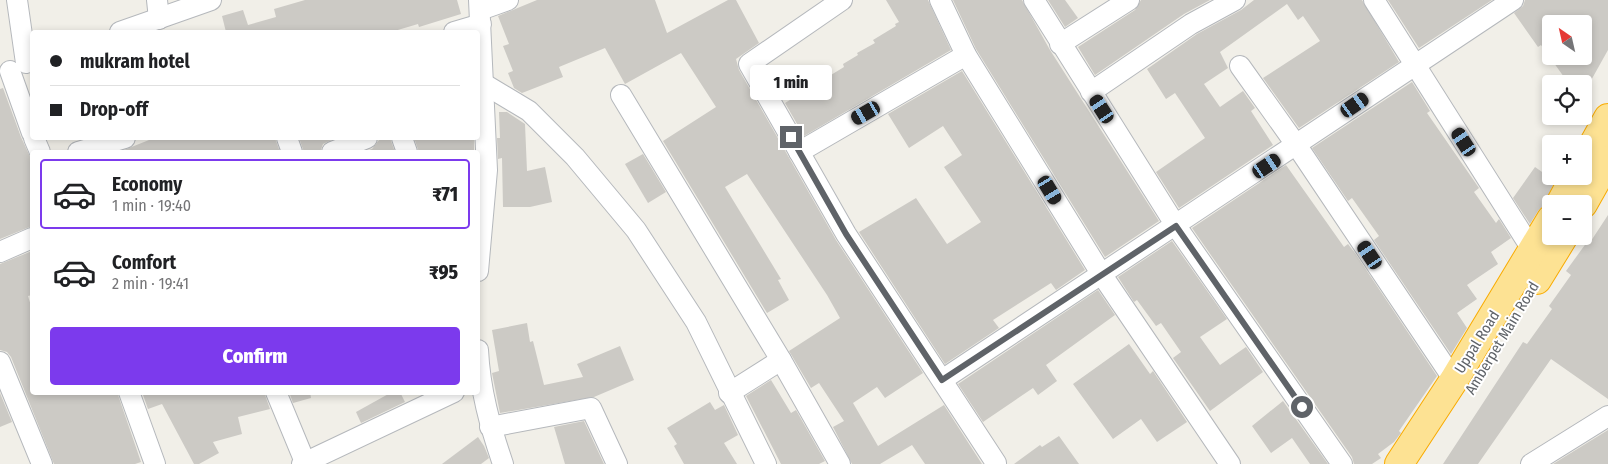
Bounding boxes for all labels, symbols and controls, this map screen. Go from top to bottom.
north arrow [1542,15,1592,65]
map controls [1542,15,1592,245]
text: mukram hotel [80,50,190,73]
callout: 1 min [750,64,832,100]
text: 1 min [774,73,808,92]
button: locate [1542,75,1592,125]
car [1338,90,1371,120]
car [1087,92,1116,126]
text: Drop-off [80,98,148,121]
car [849,99,882,127]
car [1449,125,1478,159]
route end [780,126,802,148]
button: + [1542,135,1592,185]
car [1250,151,1283,181]
icon: car [52,172,97,217]
text: Economy [112,173,182,196]
car [1035,173,1064,207]
text: ₹71 [432,183,458,206]
button: − [1542,195,1592,245]
text: 1 min · 19:40 [112,196,191,215]
car [1355,238,1384,272]
icon: car [52,250,97,295]
text: Comfort [112,251,176,274]
text: ₹95 [429,261,458,284]
text: 2 min · 19:41 [112,274,189,293]
street label: Amberpet Main Road [1461,278,1543,398]
street label: Uppal Road [1451,307,1503,377]
button: Confirm [50,327,460,385]
route start [1291,396,1313,418]

